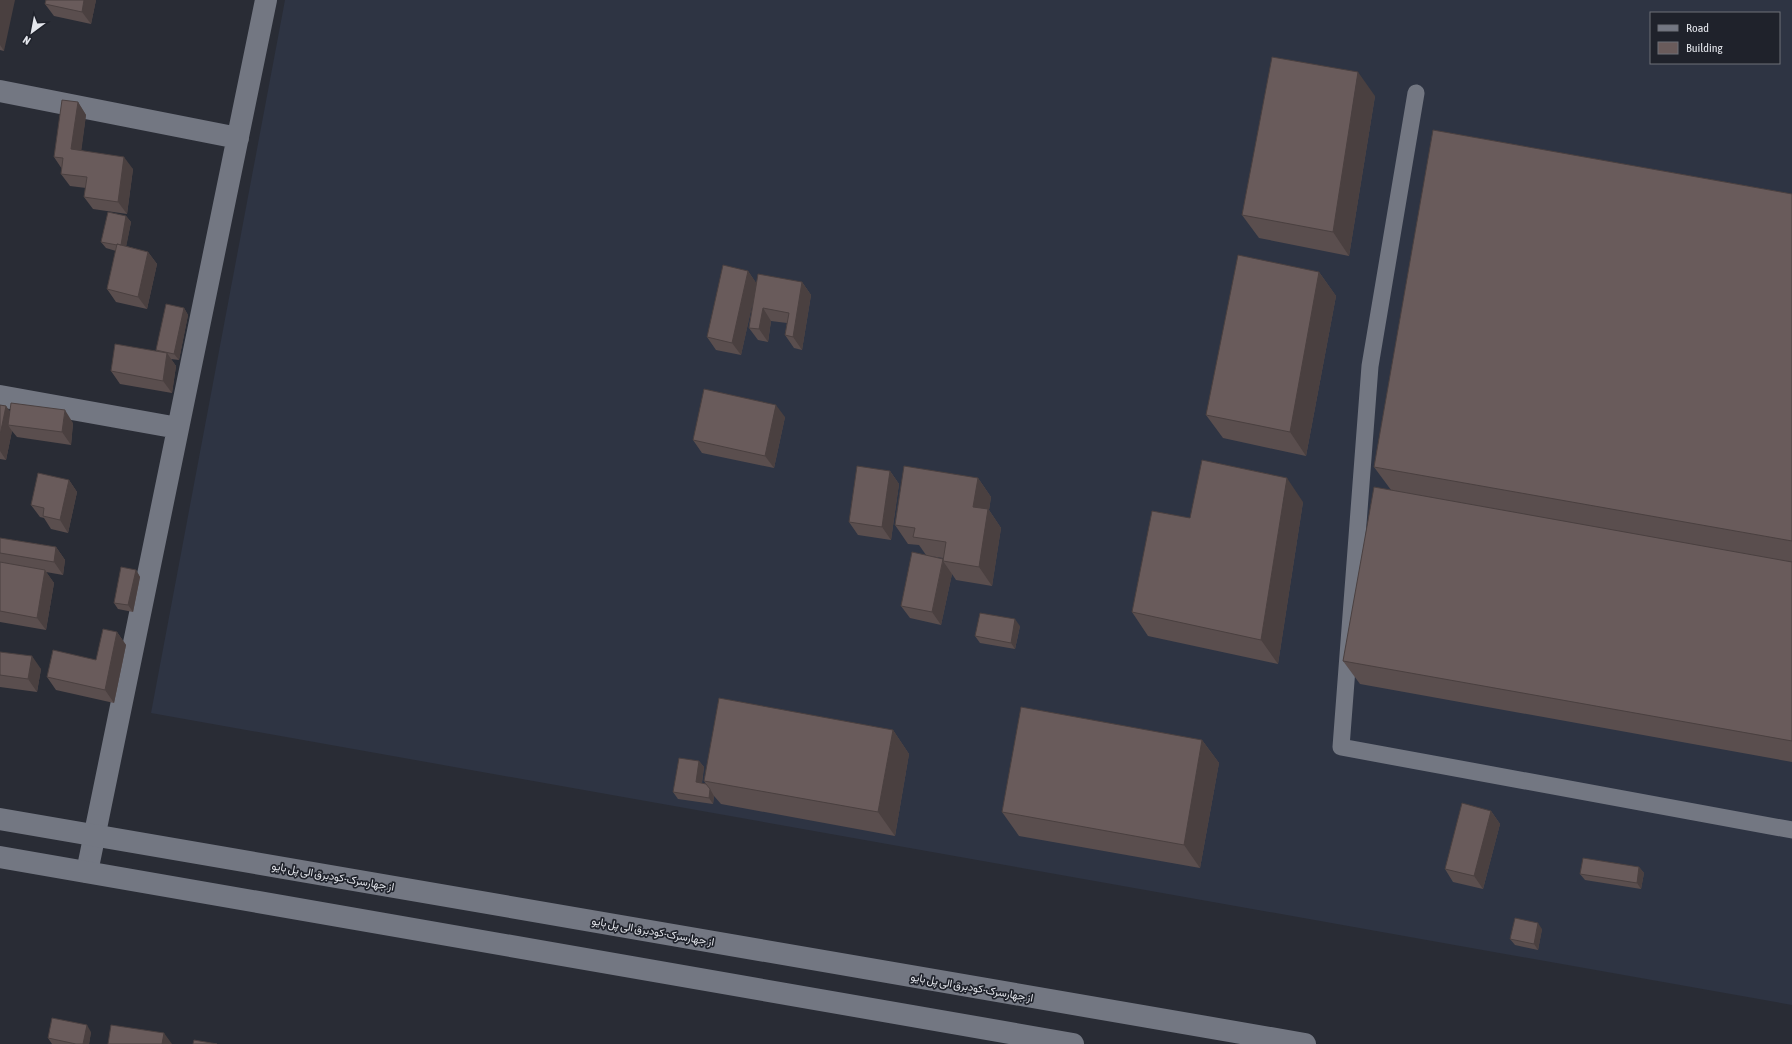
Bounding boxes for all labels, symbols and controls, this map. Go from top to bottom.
north arrow [12,12,52,52]
legend [1650,12,1780,64]
text: Road [1686,21,1709,35]
text: N [21,34,33,47]
text: Building [1686,41,1724,55]
street label: از جهارسرک-کودبرق الی پل بایو [270,859,395,895]
street label: از جهارسرک-کودبرق الی پل بایو [590,914,715,950]
street label: از جهارسرک-کودبرق الی پل بایو [909,970,1034,1006]

